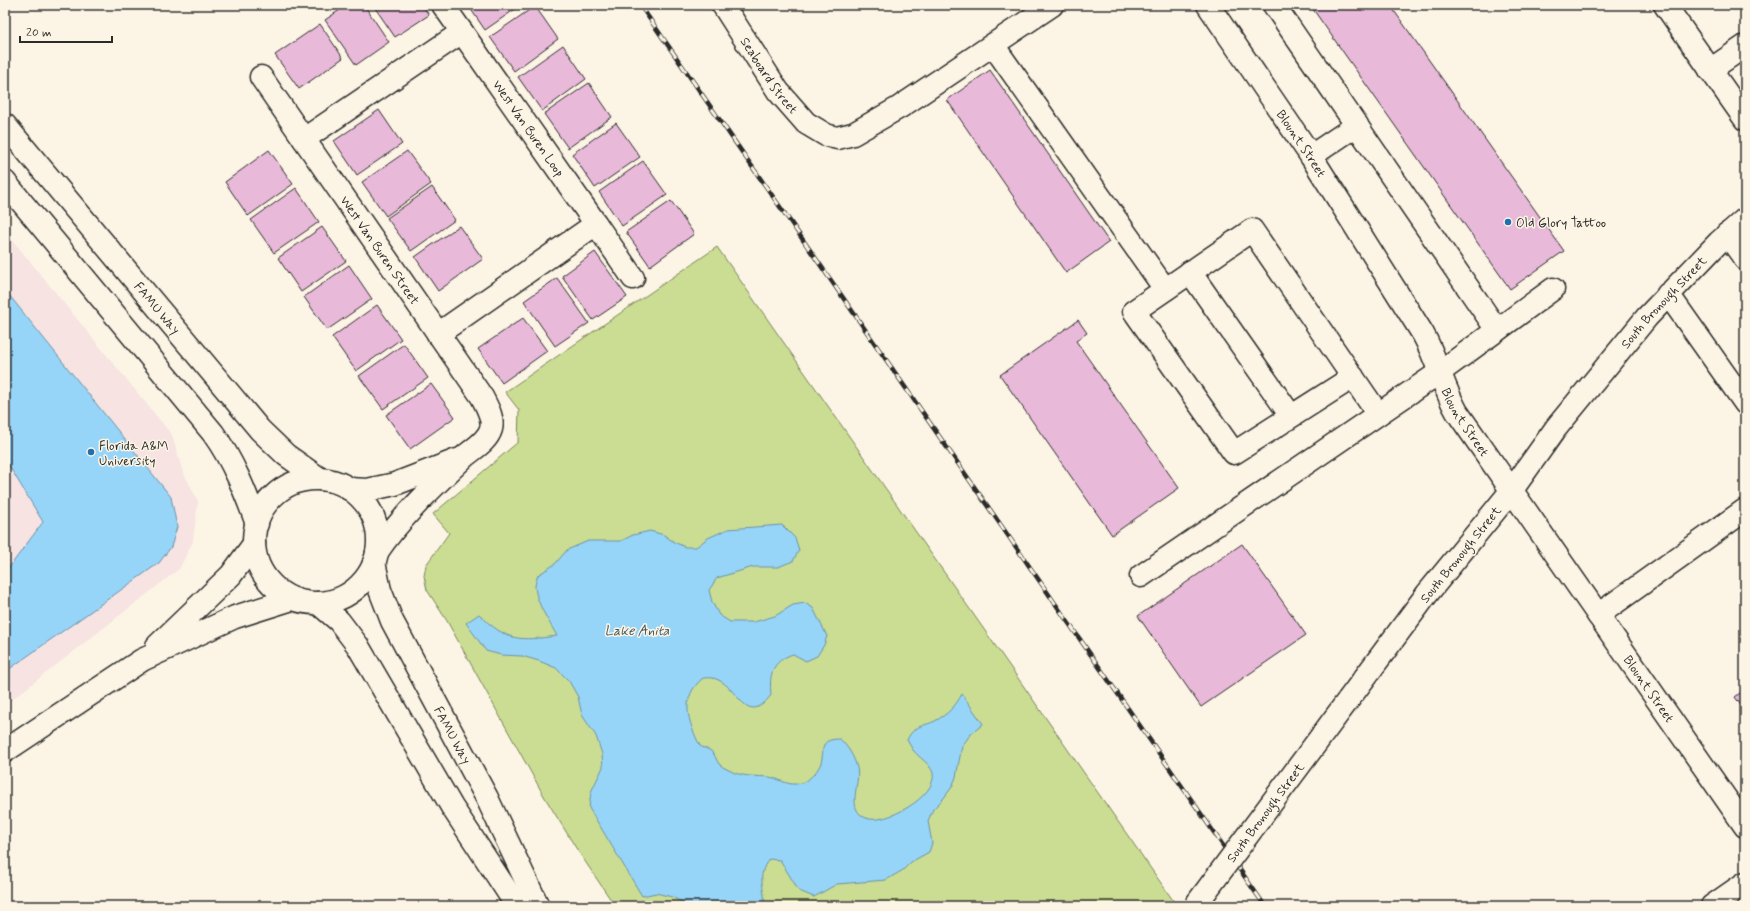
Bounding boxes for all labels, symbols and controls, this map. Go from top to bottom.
scale bar [20,18,112,44]
text: 20 m [26,25,52,41]
street label: Seaboard Street [736,34,801,118]
street label: West Van Buren Loop [488,77,567,181]
street label: Blount Street [1272,107,1329,181]
street label: West Van Buren Street [336,193,423,308]
place label: Old Glory Tattoo [1516,215,1606,232]
marker: Old Glory Tattoo [1503,217,1513,227]
street label: South Bronough Street [1618,253,1711,353]
street label: FAMU Way [130,279,183,338]
street label: Blount Street [1437,386,1492,460]
place label: Florida A&M University [99,438,168,470]
marker: Florida A&M University [86,447,96,457]
street label: South Bronough Street [1417,503,1507,608]
water label: Lake Anita [605,622,670,640]
street label: Blount Street [1619,653,1677,726]
street label: FAMU Way [429,704,474,767]
street label: South Bronough Street [1223,760,1309,866]

